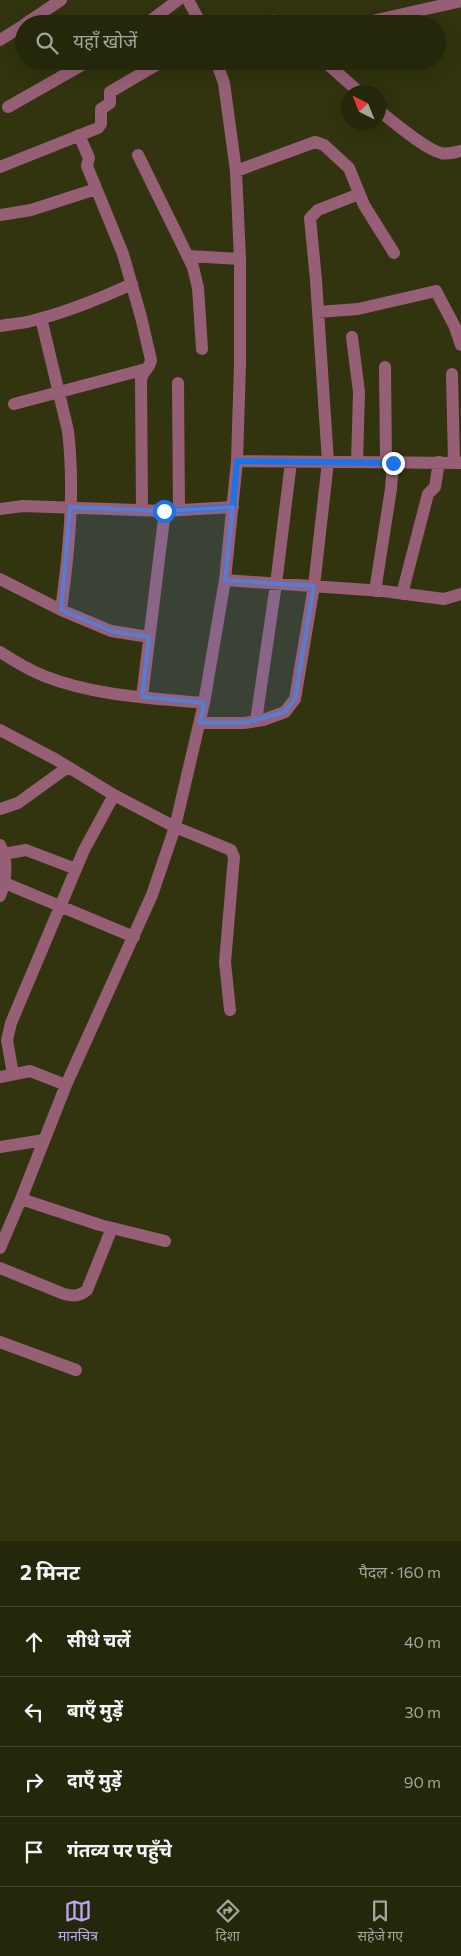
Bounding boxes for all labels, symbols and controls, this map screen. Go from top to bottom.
search box [15,15,446,70]
icon: search [33,29,61,57]
text: यहाँ खोजें [73,29,137,52]
north arrow [341,85,386,130]
route end [382,452,405,475]
route start [153,500,176,523]
text: 2 मिनट [20,1559,80,1584]
text: पैदल · 160 m [359,1562,441,1581]
icon: ahead [20,1628,48,1656]
text: सीधे चलें [67,1628,131,1651]
text: 40 m [404,1632,441,1651]
icon: left [20,1698,48,1726]
text: बाएँ मुड़ें [67,1698,123,1721]
text: 30 m [404,1702,441,1721]
icon: right [20,1768,48,1796]
text: दाएँ मुड़ें [67,1768,122,1791]
text: 90 m [404,1772,441,1791]
icon: arrive [20,1838,48,1866]
text: गंतव्य पर पहुँचे [67,1838,172,1861]
tab: मानचित्र [58,1897,98,1947]
tab: दिशा [214,1897,242,1947]
tab: सहेजे गए [358,1897,403,1947]

